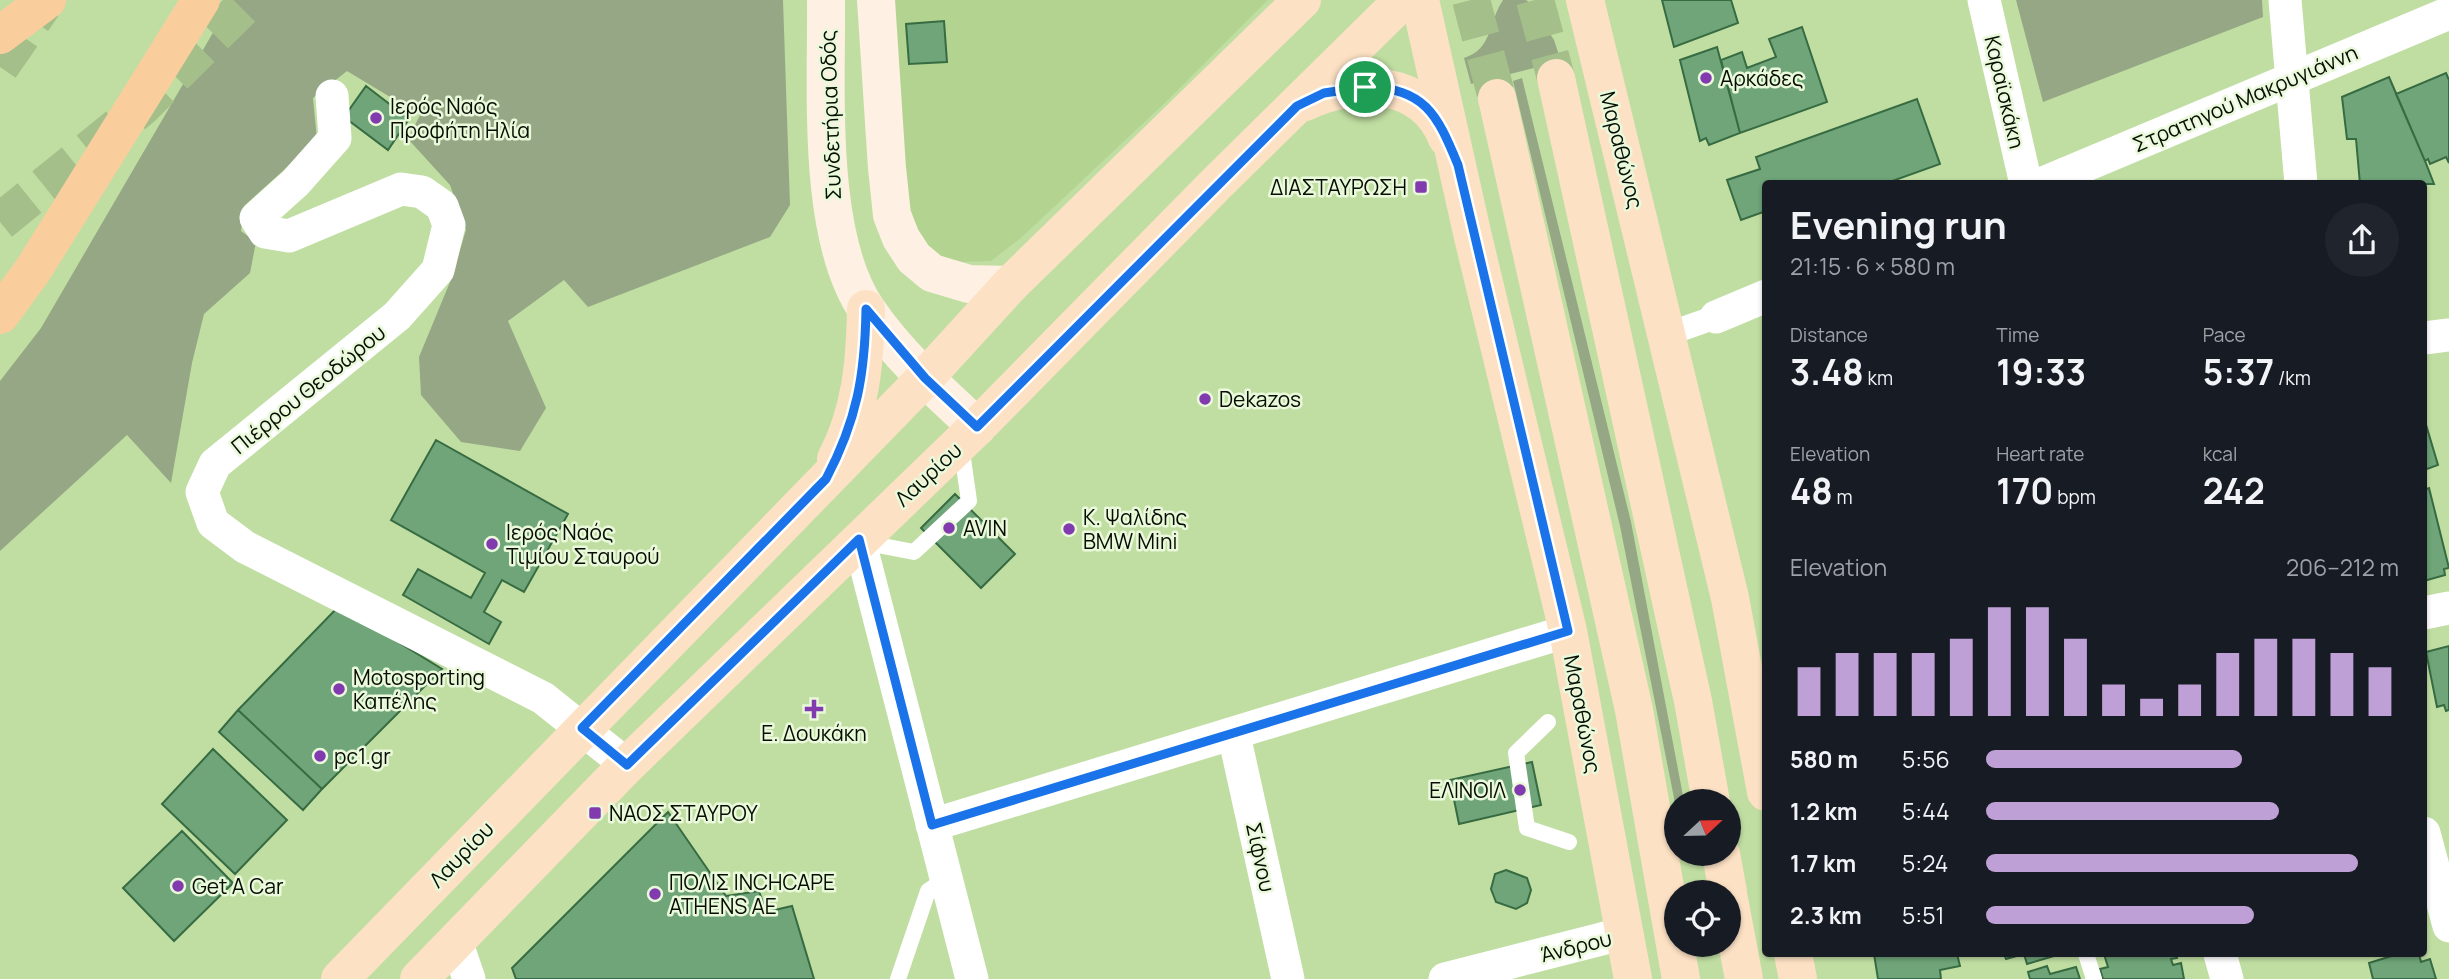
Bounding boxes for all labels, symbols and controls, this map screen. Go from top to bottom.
street label: Συνδετήρια Οδός [813,29,847,201]
street label: Καραϊσκάκη [1978,33,2032,151]
street label: Στρατηγού Μακρυγιάννη [2128,38,2362,158]
pin [1335,57,1395,117]
place label: Αρκάδες [1720,64,1804,92]
icon: arrive [1346,68,1384,106]
marker: Αρκάδες [1698,70,1714,86]
street label: Μαραθώνος [1594,89,1650,211]
place label: Ιερός Ναός Προφήτη Ηλία [390,92,530,144]
marker: Ιερός Ναός Προφήτη Ηλία [368,110,384,126]
place label: ΔΙΑΣΤΑΥΡΩΣΗ [1270,173,1407,201]
marker: ΔΙΑΣΤΑΥΡΩΣΗ [1413,179,1429,195]
text: Evening run [1790,198,2007,250]
button: share [2325,203,2399,277]
text: 21:15 · 6 × 580 m [1790,250,1955,282]
street label: Πιέρρου Θεοδώρου [225,318,391,460]
text: Distance [1790,322,1868,348]
text: Time [1996,322,2039,348]
text: Pace [2203,322,2246,348]
text: 3.48 [1790,348,1864,396]
text: 19:33 [1996,348,2086,396]
text: 5:37 [2203,348,2274,396]
text: km [1864,365,1893,391]
text: /km [2274,365,2311,391]
place label: Dekazos [1219,385,1301,413]
marker: Dekazos [1197,391,1213,407]
street label: Λαυρίου [889,436,967,512]
text: Elevation [1790,441,1870,467]
text: Heart rate [1996,441,2084,467]
text: kcal [2203,441,2237,467]
text: 48 [1790,467,1833,515]
text: 170 [1996,467,2053,515]
text: 242 [2203,467,2265,515]
text: m [1833,484,1853,510]
text: bpm [2053,484,2096,510]
place label: Κ. Ψαλίδης BMW Mini [1083,503,1187,555]
place label: AVIN [963,514,1007,542]
place label: Ιερός Ναός Τιμίου Σταυρού [506,518,660,570]
marker: AVIN [941,520,957,536]
marker: Κ. Ψαλίδης BMW Mini [1061,521,1077,537]
marker: Ιερός Ναός Τιμίου Σταυρού [484,536,500,552]
text: Elevation [1790,551,1887,583]
text: 206–212 m [2286,551,2399,583]
street label: Μαραθώνος [1558,653,1608,775]
place label: Motosporting Καπέλης [353,663,485,715]
marker: Motosporting Καπέλης [331,681,347,697]
marker: Ε. Δουκάκη [806,701,822,717]
place label: Ε. Δουκάκη [761,719,867,747]
place label: pc1.gr [334,742,391,770]
text: 580 m [1790,743,1858,775]
text: 5:56 [1902,743,1950,775]
marker: pc1.gr [312,748,328,764]
place label: ΕΛΙΝΟΙΛ [1429,776,1506,804]
marker: ΕΛΙΝΟΙΛ [1512,782,1528,798]
north arrow [1664,789,1741,866]
map controls [1664,789,1741,957]
text: 1.2 km [1790,795,1857,827]
text: 5:44 [1902,795,1950,827]
place label: ΝΑΟΣ ΣΤΑΥΡΟΥ [609,799,758,827]
marker: ΝΑΟΣ ΣΤΑΥΡΟΥ [587,805,603,821]
street label: Λαυρίου [423,815,499,893]
street label: Σίφνου [1240,820,1282,894]
text: 1.7 km [1790,847,1856,879]
text: 5:24 [1902,847,1948,879]
place label: ΠΟΛΙΣ INCHCAPE ATHENS ΑΕ [669,868,835,920]
place label: Get A Car [192,872,284,900]
marker: Get A Car [170,878,186,894]
button: locate [1664,880,1741,957]
marker: ΠΟΛΙΣ INCHCAPE ATHENS ΑΕ [647,886,663,902]
text: 2.3 km [1790,899,1862,931]
text: 5:51 [1902,899,1944,931]
street label: Άνδρου [1537,924,1615,968]

